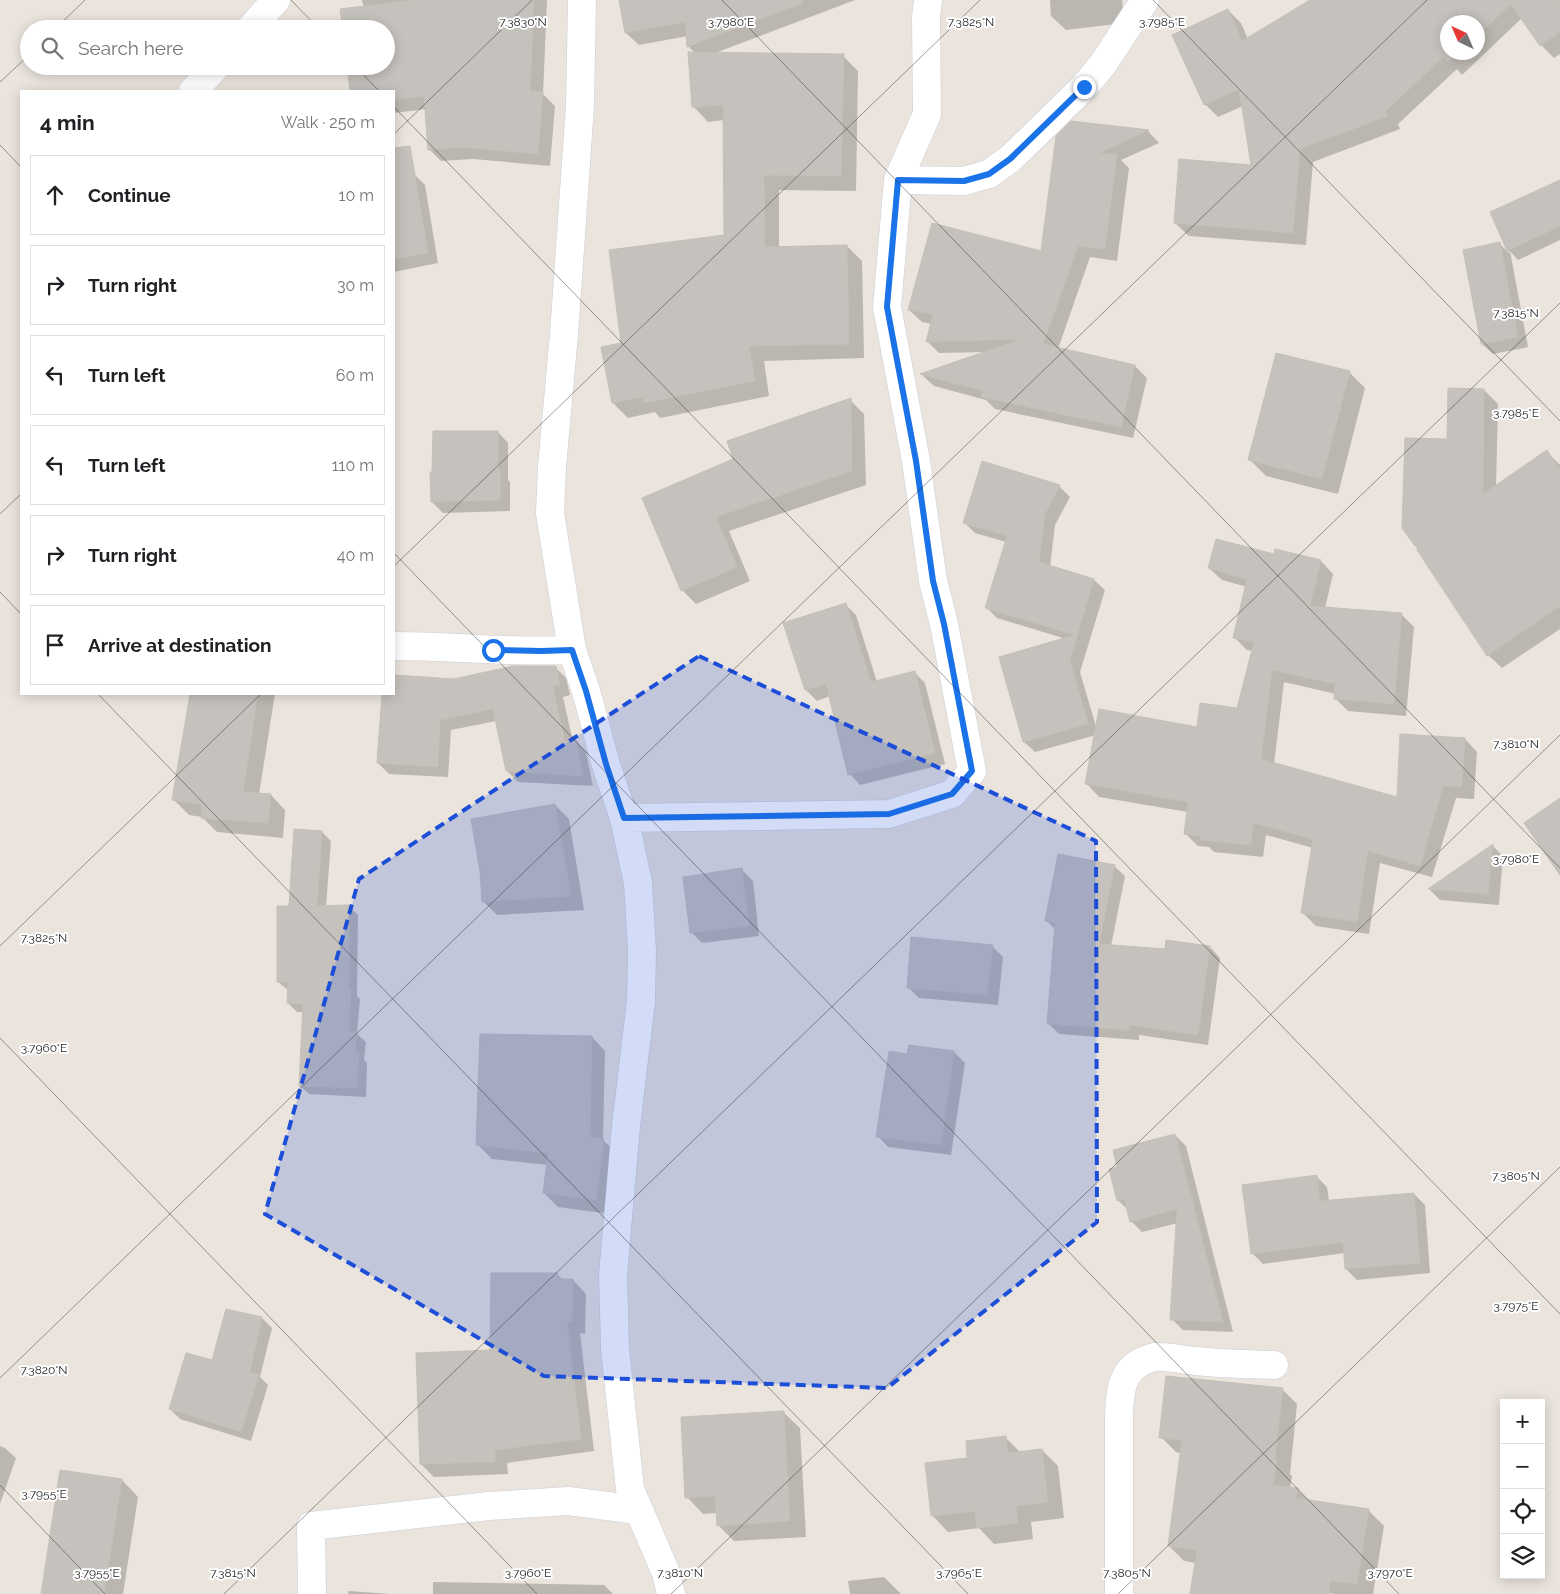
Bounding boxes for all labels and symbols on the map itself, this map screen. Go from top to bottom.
text: 7.3830°N [499,15,547,29]
text: 3.7980°E [708,15,754,29]
text: 7.3825°N [948,15,994,29]
text: 3.7985°E [1139,15,1185,29]
north arrow [1440,15,1485,60]
route end [1073,76,1096,99]
text: 7.3815°N [1493,306,1539,320]
text: 3.7985°E [1493,406,1539,420]
route start [482,639,505,662]
text: 7.3810°N [1493,737,1539,751]
text: 3.7980°E [1493,852,1539,866]
text: 7.3825°N [21,931,67,945]
text: 3.7960°E [21,1041,67,1055]
text: 7.3805°N [1492,1169,1540,1183]
text: 3.7975°E [1494,1299,1539,1313]
text: 7.3820°N [20,1363,68,1377]
text: 3.7955°E [21,1487,67,1501]
text: 3.7955°E [74,1566,120,1580]
text: 7.3815°N [210,1566,256,1580]
text: 3.7960°E [505,1566,551,1580]
text: 7.3810°N [657,1566,703,1580]
text: 3.7965°E [936,1566,982,1580]
text: 7.3805°N [1103,1566,1151,1580]
text: 3.7970°E [1367,1566,1413,1580]

